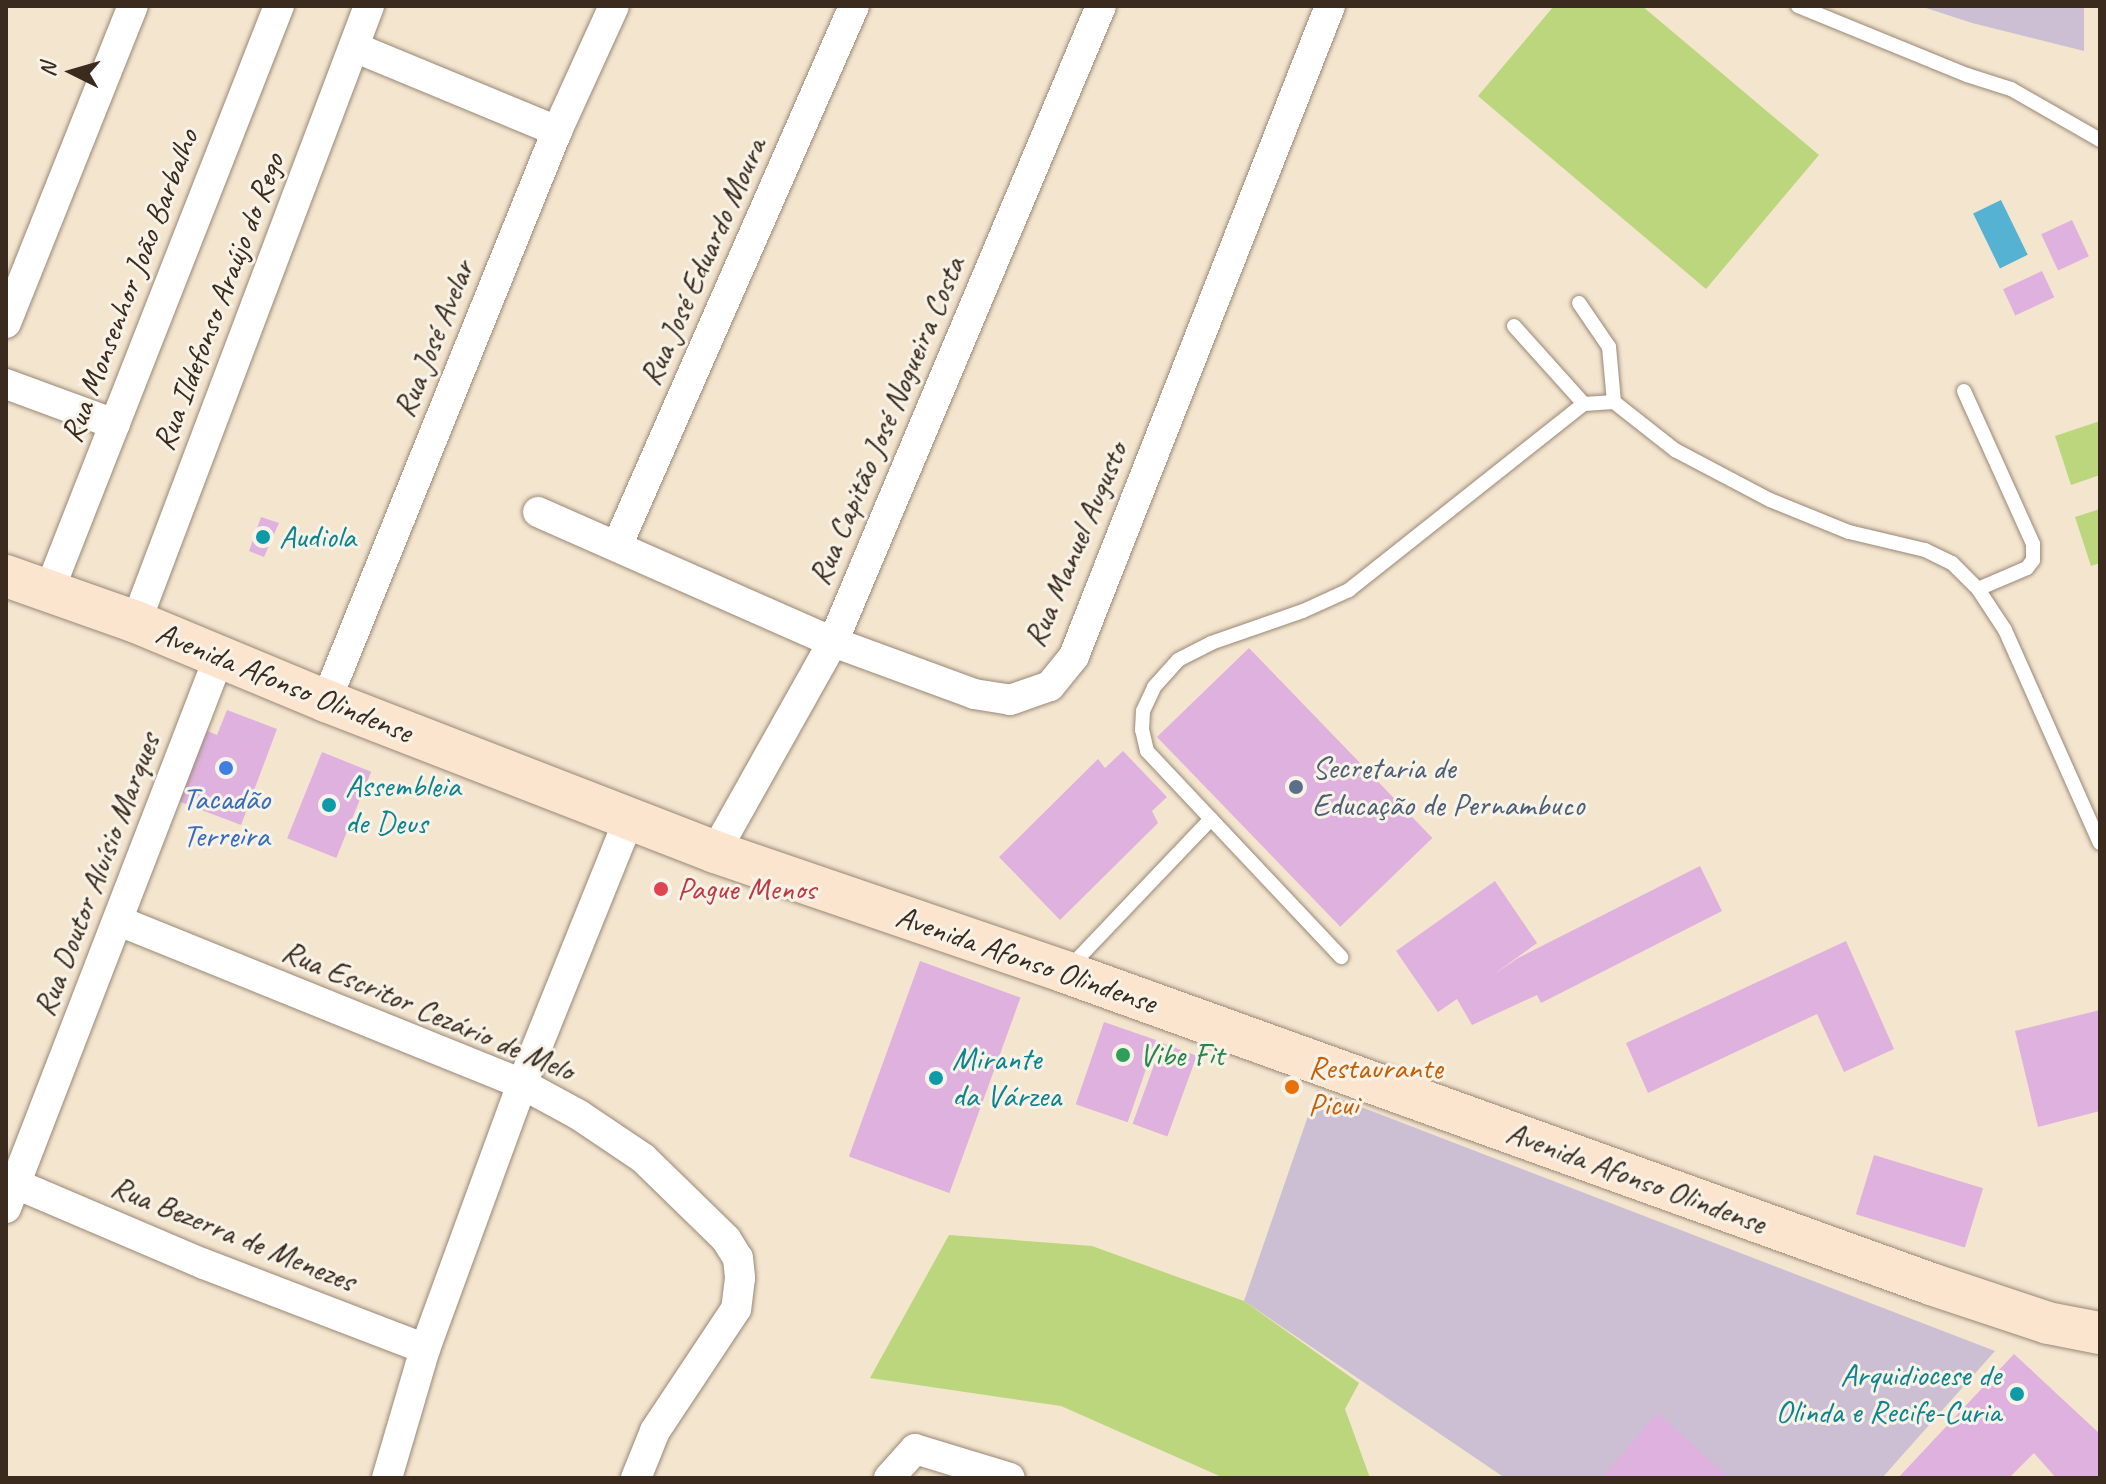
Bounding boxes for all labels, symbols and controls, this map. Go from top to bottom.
north arrow [32,32,112,112]
text: N [34,62,63,78]
street label: Rua Monsenhor João Barbalho [52,124,208,448]
street label: Rua José Eduardo Moura [631,133,775,391]
street label: Rua Ildefonso Araújo do Rego [145,148,293,456]
street label: Rua Capitão José Nogueira Costa [801,251,973,591]
street label: Rua José Avelar [385,255,483,423]
street label: Rua Manuel Augusto [1016,437,1136,653]
place label: Audiola [279,518,356,556]
marker: Audiola [254,528,272,546]
street label: Avenida Afonso Olindense [150,614,418,752]
street label: Rua Doutor Aluísio Marques [25,728,169,1022]
place label: Secretaria de Educação de Pernambuco [1312,750,1582,825]
marker: Tacadão Terreira [217,759,235,777]
place label: Assembleia de Deus [345,768,461,843]
marker: Secretaria de Educação de Pernambuco [1287,778,1305,796]
place label: Tacadão Terreira [182,781,270,856]
marker: Assembleia de Deus [320,796,338,814]
place label: Pague Menos [677,870,816,908]
marker: Pague Menos [652,880,670,898]
street label: Avenida Afonso Olindense [891,897,1161,1023]
street label: Rua Escritor Cezário de Melo [276,932,580,1090]
place label: Vibe Fit [1139,1036,1224,1074]
place label: Mirante da Várzea [952,1041,1061,1116]
marker: Vibe Fit [1114,1046,1132,1064]
place label: Restaurante Picui [1308,1050,1442,1125]
marker: Mirante da Várzea [927,1069,945,1087]
marker: Restaurante Picui [1283,1078,1301,1096]
street label: Avenida Afonso Olindense [1501,1113,1771,1243]
street label: Rua Bezerra de Menezes [105,1167,361,1301]
place label: Arquidiocese de Olinda e Recife-Curia [1775,1357,2001,1432]
marker: Arquidiocese de Olinda e Recife-Curia [2008,1385,2026,1403]

